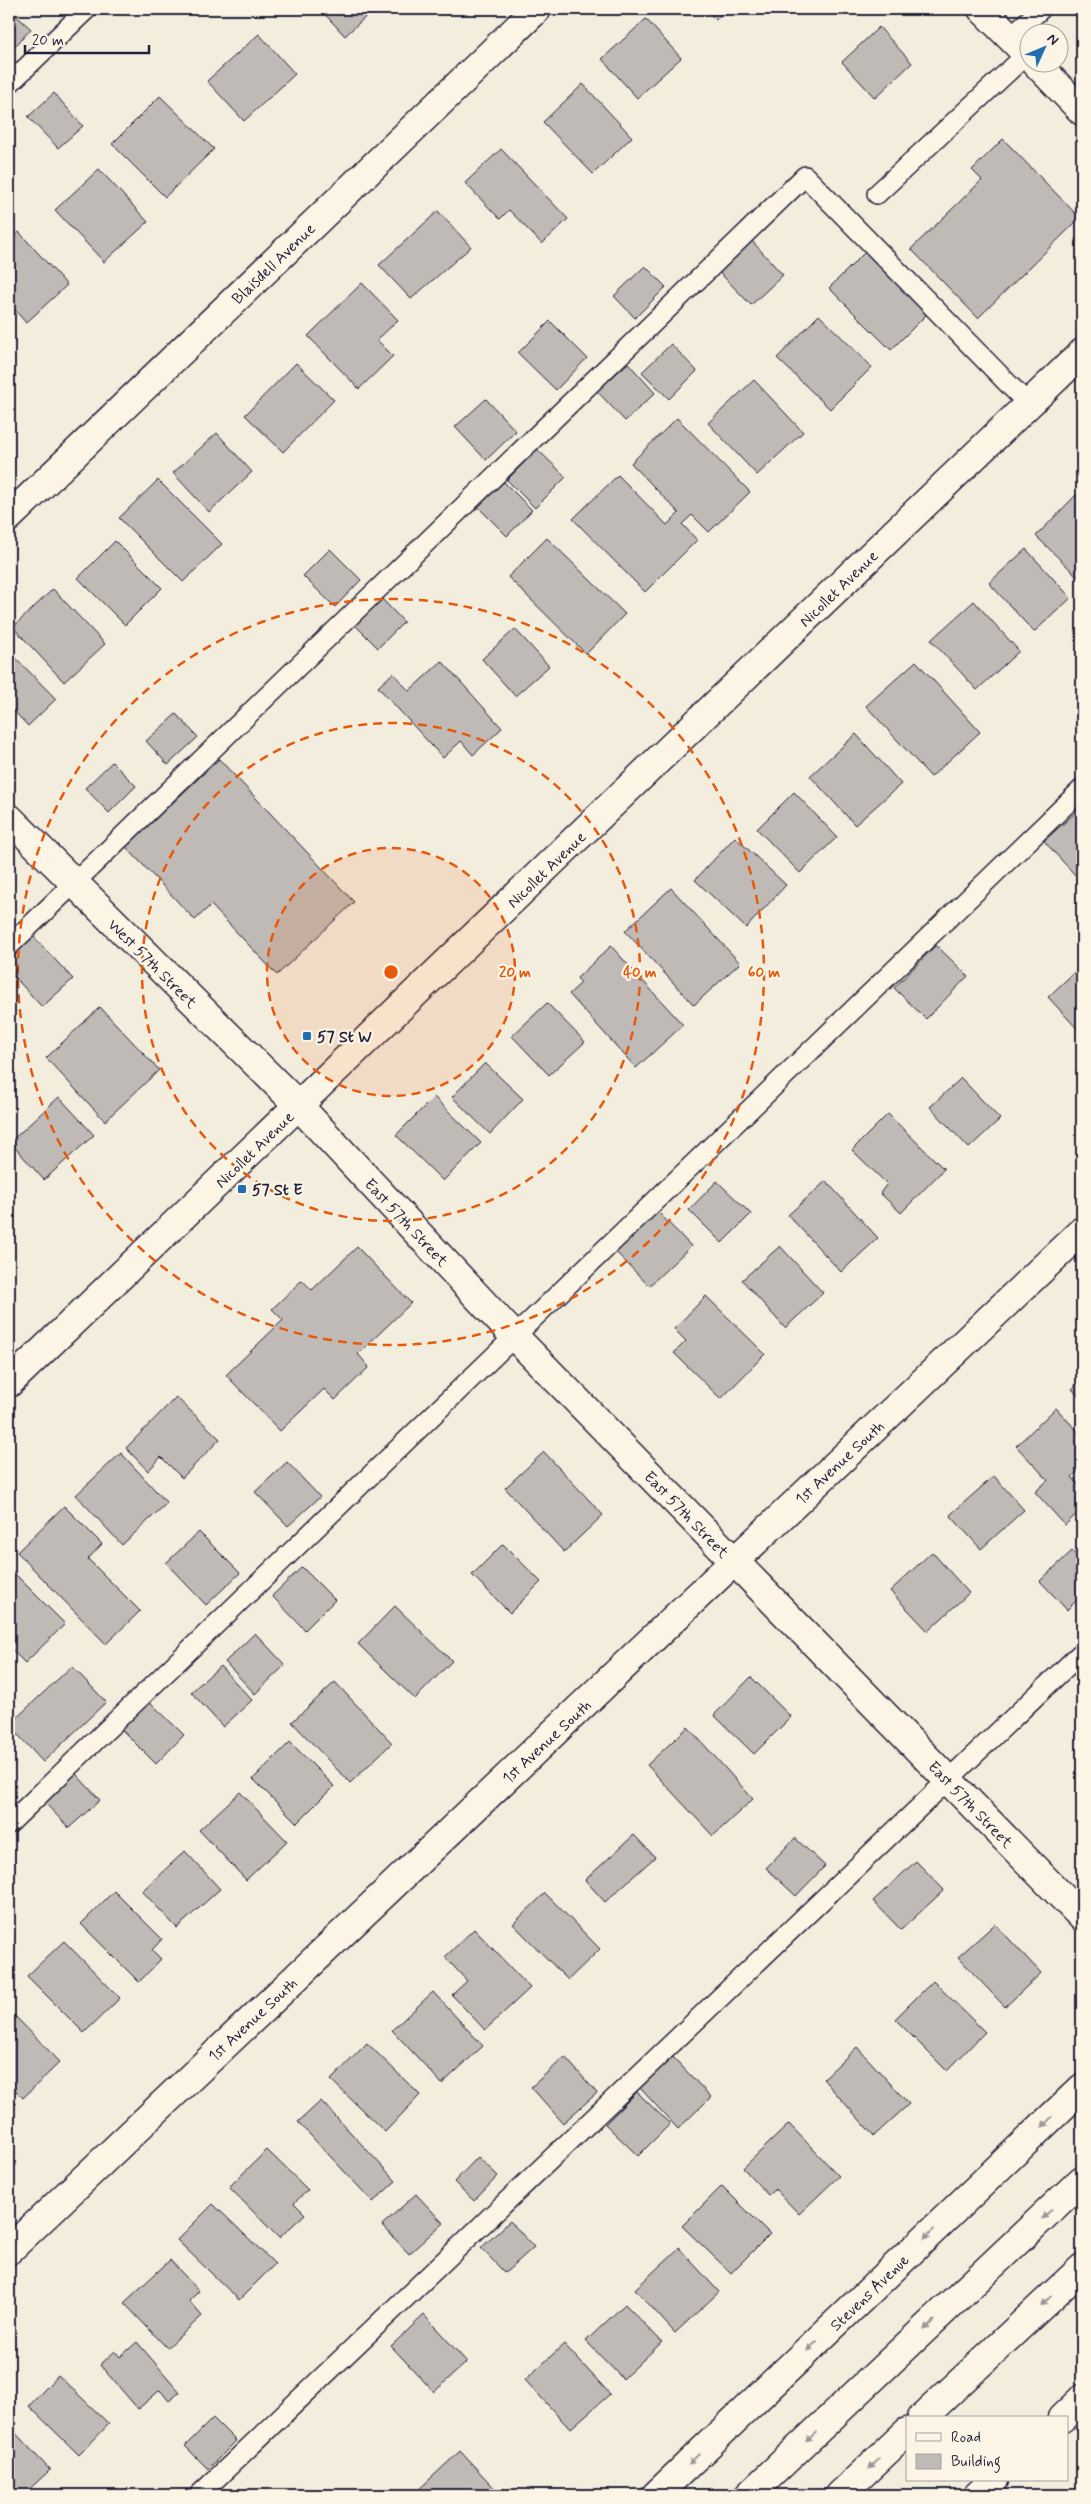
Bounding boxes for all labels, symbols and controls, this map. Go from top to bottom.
scale bar [25,22,149,54]
north arrow [1018,22,1068,72]
text: N [1043,30,1062,49]
text: 20 m [32,31,64,51]
street label: Blaisdell Avenue [228,219,321,309]
street label: Nicollet Avenue [795,546,883,632]
street label: Nicollet Avenue [503,827,591,913]
street label: West 57th Street [103,915,202,1014]
centre of rings [382,963,400,981]
text: 20 m [499,963,531,983]
text: 40 m [623,963,657,983]
text: 60 m [748,963,780,983]
place label: 57 St W [317,1027,372,1048]
marker: 57 St W [301,1030,313,1042]
street label: Nicollet Avenue [211,1107,299,1193]
street label: East 57th Street [359,1174,453,1272]
place label: 57 St E [252,1180,303,1201]
marker: 57 St E [236,1183,248,1195]
street label: 1st Avenue South [791,1416,889,1510]
street label: East 57th Street [639,1467,733,1564]
street label: 1st Avenue South [498,1695,596,1789]
street label: East 57th Street [923,1757,1017,1854]
street label: 1st Avenue South [204,1973,302,2067]
one-way arrow [1041,2116,1053,2128]
one-way arrow [1041,2207,1053,2219]
one-way arrow [924,2228,936,2240]
street label: Stevens Avenue [826,2250,914,2336]
one-way arrow [1041,2295,1053,2307]
one-way arrow [923,2319,935,2331]
one-way arrow [806,2340,818,2352]
legend [906,2416,1068,2482]
text: Road [951,2428,981,2448]
one-way arrow [805,2431,817,2443]
text: Building [951,2452,1001,2473]
one-way arrow [689,2453,701,2465]
one-way arrow [868,2458,880,2470]

